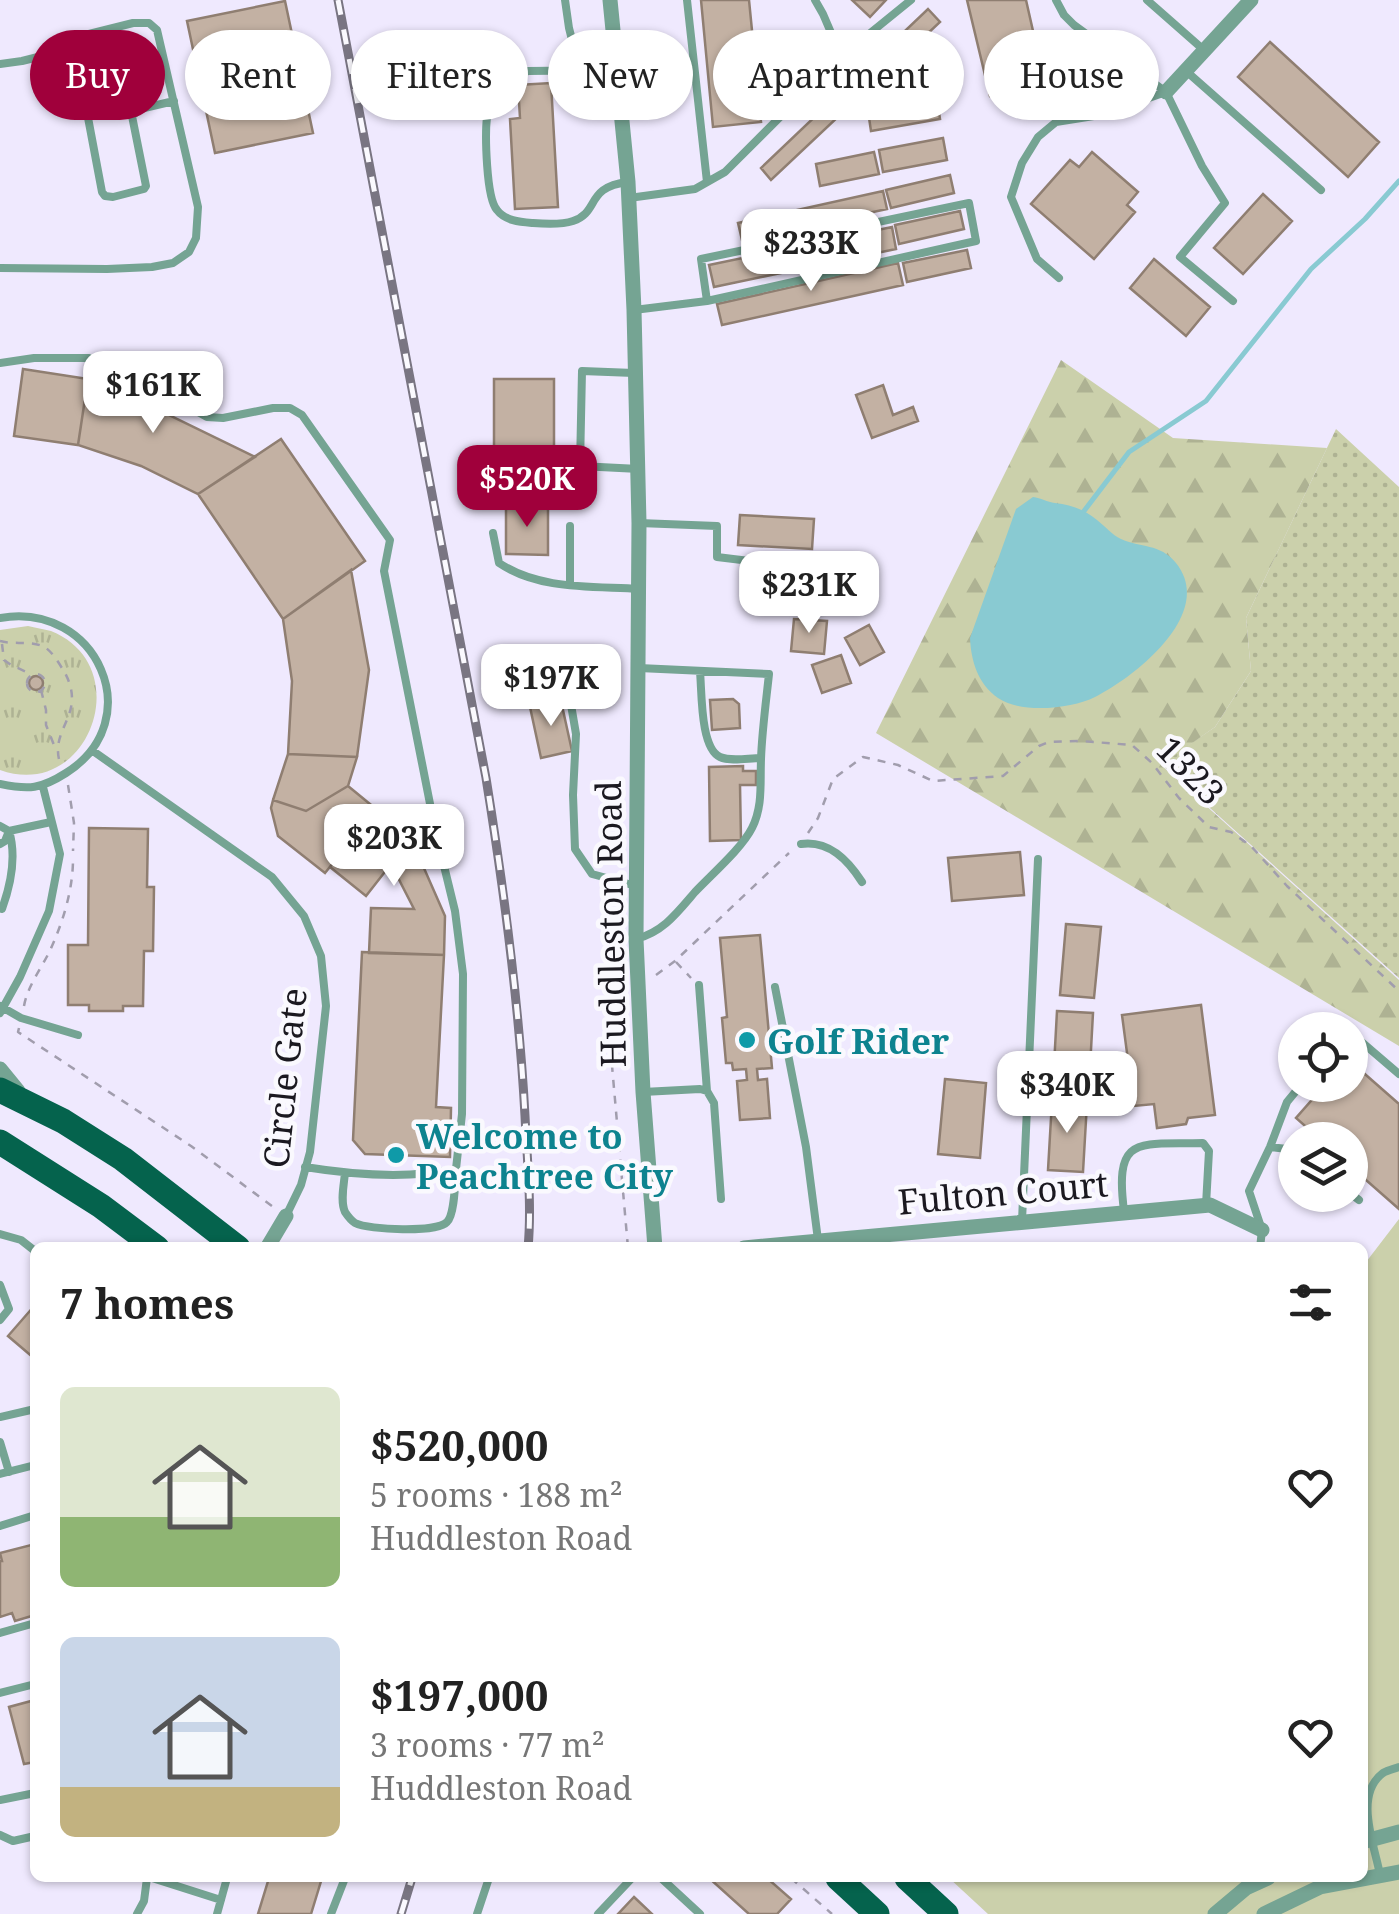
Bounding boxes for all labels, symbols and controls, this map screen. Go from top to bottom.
chip: Buy [30,30,165,120]
chip: Rent [185,30,331,120]
chip: Filters [351,30,528,120]
chip: New [548,30,693,120]
chip: Apartment [713,30,964,120]
chip: House [984,30,1159,120]
pin: $233K [741,209,881,294]
text: $233K [763,220,859,263]
pin: $161K [83,351,223,436]
text: $161K [105,362,201,405]
pin: $520K [457,445,597,530]
text: $520K [479,456,575,499]
pin: $231K [739,551,879,636]
text: $231K [761,562,857,605]
pin: $197K [481,644,621,729]
text: $197K [503,655,599,698]
street label: 1323 [1147,726,1235,814]
street label: Huddleston Road [584,780,636,1068]
pin: $203K [324,804,464,889]
text: $203K [346,815,442,858]
street label: Circle Gate [251,986,317,1170]
map controls [1278,1012,1368,1212]
button: locate [1278,1012,1368,1102]
place label: Golf Rider [767,1017,949,1064]
marker: Golf Rider [736,1029,758,1051]
pin: $340K [997,1051,1137,1136]
text: $340K [1019,1062,1115,1105]
place label: Welcome to Peachtree City [416,1112,674,1199]
button: layers [1278,1122,1368,1212]
marker: Welcome to Peachtree City [385,1144,407,1166]
street label: Fulton Court [896,1159,1110,1225]
text: 7 homes [60,1274,234,1331]
icon: filters [1283,1275,1338,1330]
text: $520,000 [370,1416,548,1473]
icon: home [140,1427,260,1547]
icon: heart [1283,1460,1338,1515]
text: 5 rooms · 188 m² [370,1473,623,1516]
text: Huddleston Road [370,1516,632,1559]
text: $197,000 [370,1666,548,1723]
icon: home [140,1677,260,1797]
icon: heart [1283,1710,1338,1765]
text: 3 rooms · 77 m² [370,1723,605,1766]
text: Huddleston Road [370,1766,632,1809]

